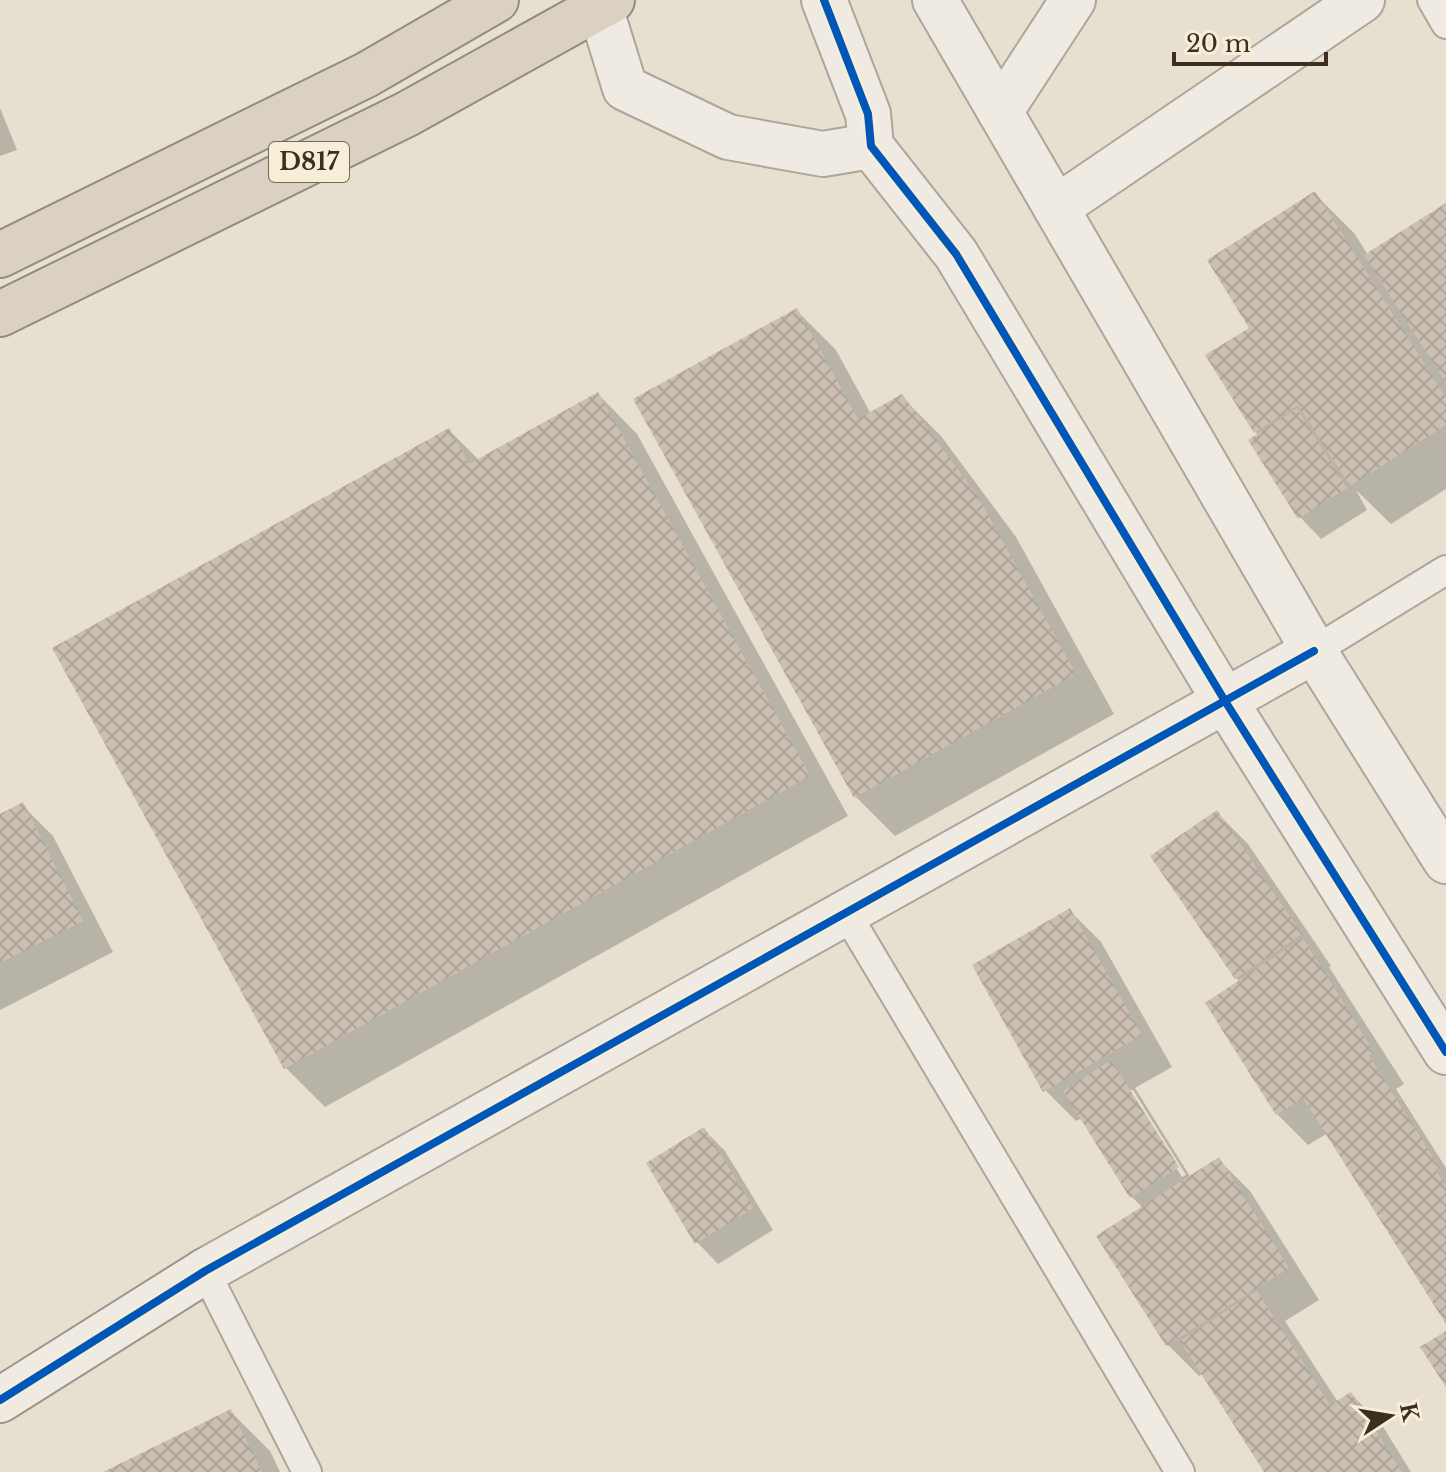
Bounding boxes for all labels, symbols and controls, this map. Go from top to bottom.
scale bar [1174,16,1326,66]
text: 20 m [1186,29,1251,58]
road number: D817 [269,142,349,182]
north arrow [1350,1376,1430,1456]
text: K [1394,1400,1424,1424]

